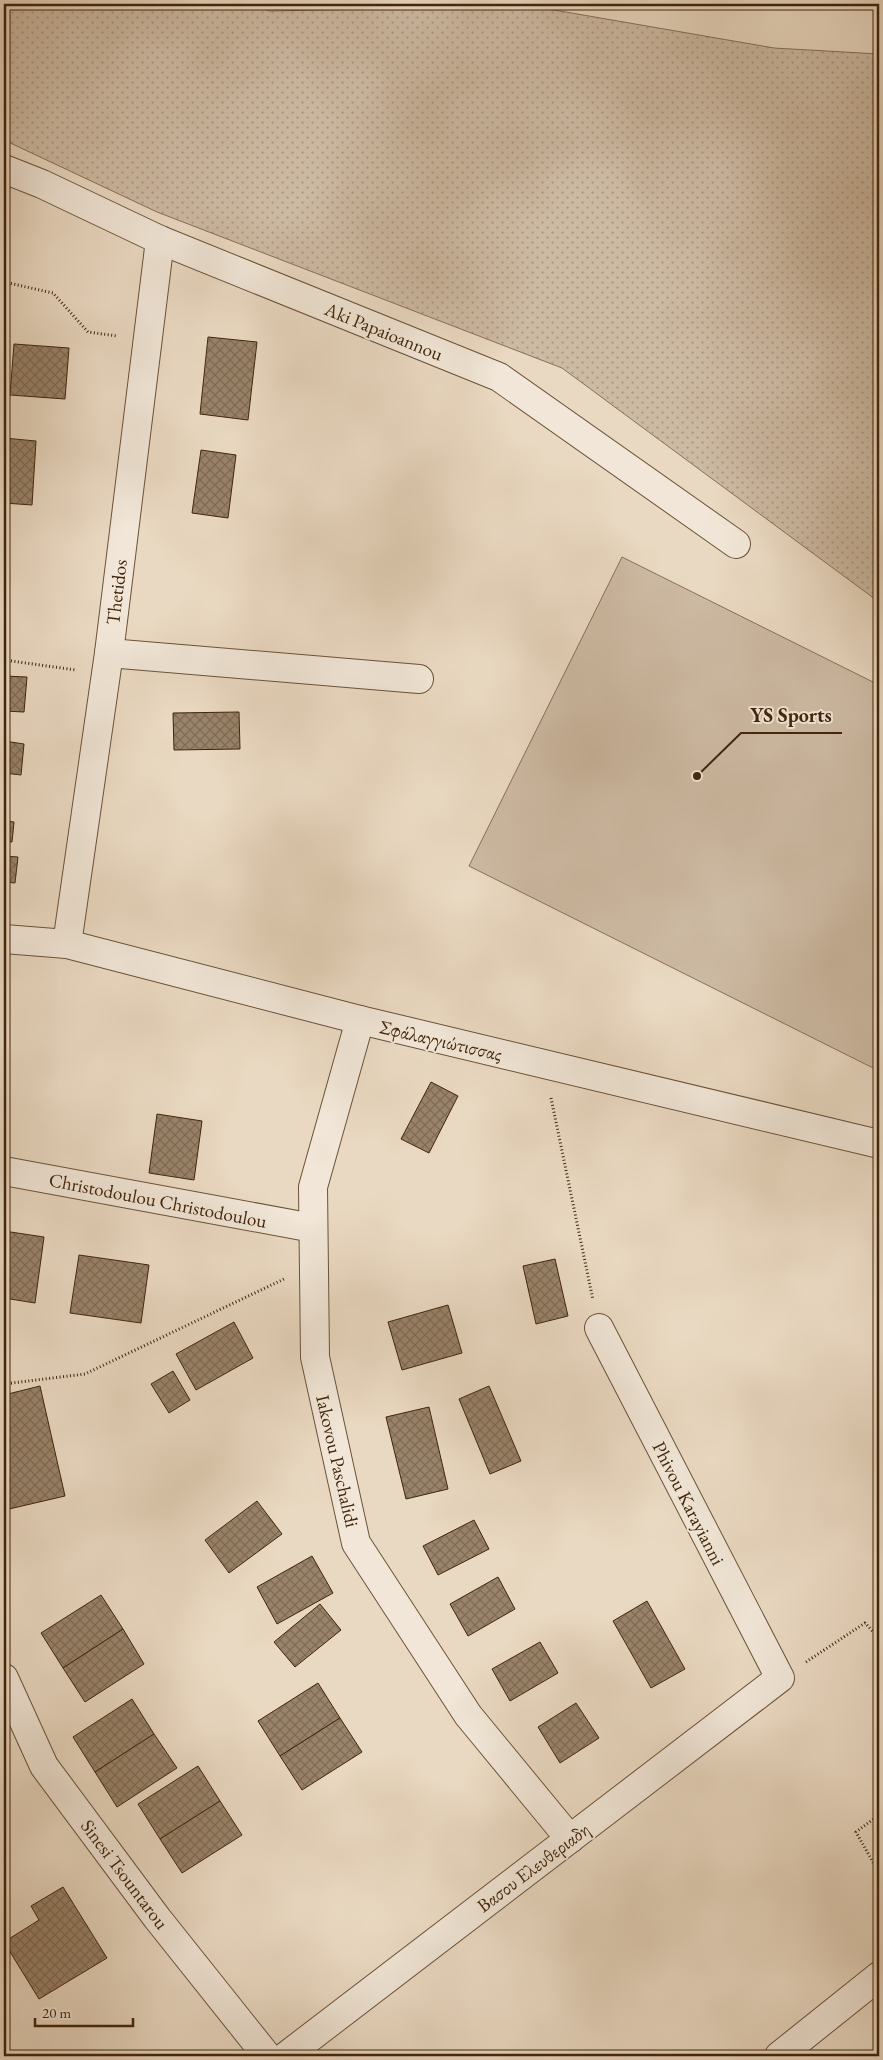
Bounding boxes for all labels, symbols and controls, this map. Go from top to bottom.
street label: Aki Papaioannou [320,296,447,367]
street label: Thetidos [100,558,133,626]
callout: YS Sports [741,698,842,733]
text: YS Sports [750,702,832,728]
street label: Σφάλαγγιώτισσας [377,1014,505,1067]
street label: Christodoulou Christodoulou [47,1167,269,1234]
street label: Iakovou Paschalidi [310,1393,365,1530]
street label: Phivou Karayianni [647,1437,731,1570]
street label: Sinesi Tsountarou [75,1814,174,1934]
street label: Βασου Ελευθεριαδη [472,1817,595,1918]
scale bar [35,1995,132,2027]
text: 20 m [42,2003,71,2022]

